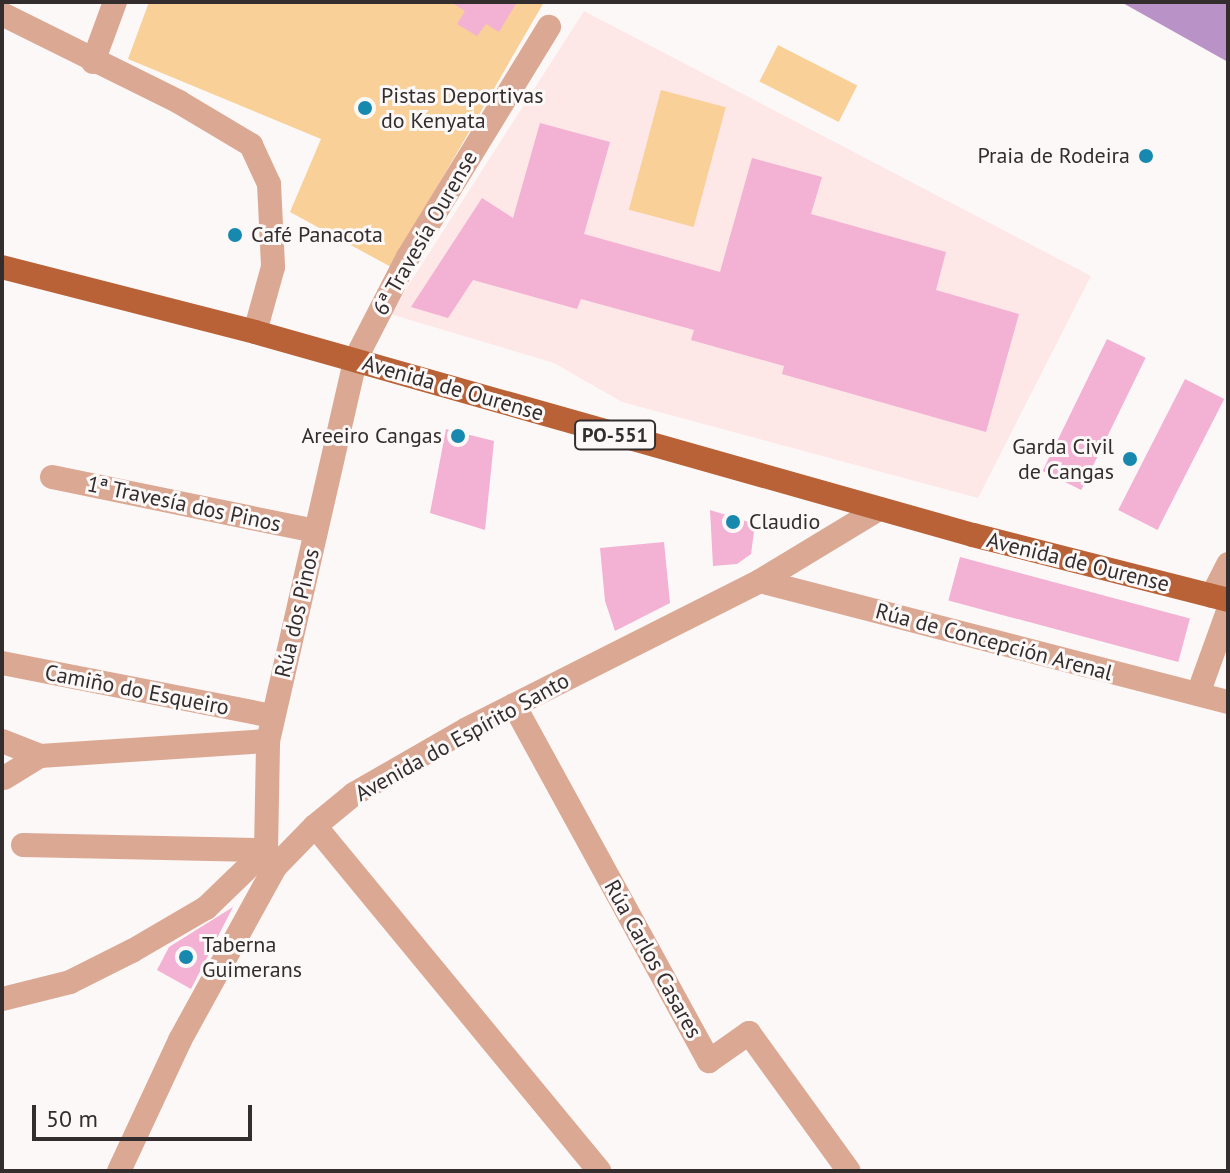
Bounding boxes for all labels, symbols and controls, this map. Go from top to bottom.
place label: Pistas Deportivas do Kenyata [381,82,543,134]
marker: Pistas Deportivas do Kenyata [356,99,374,117]
place label: Praia de Rodeira [977,143,1130,169]
street label: 6ª Travesía Ourense [367,146,483,320]
marker: Praia de Rodeira [1137,147,1155,165]
place label: Café Panacota [251,222,383,248]
marker: Café Panacota [226,226,244,244]
street label: Avenida de Ourense [359,350,547,426]
road number: PO-551 [573,419,657,451]
place label: Areeiro Cangas [301,423,442,449]
marker: Areeiro Cangas [449,427,467,445]
place label: Garda Civil de Cangas [1012,433,1114,484]
marker: Garda Civil de Cangas [1121,450,1139,468]
street label: 1ª Travesía dos Pinos [84,470,284,538]
place label: Claudio [749,509,820,535]
marker: Claudio [724,513,742,531]
street label: Avenida de Ourense [984,527,1172,597]
street label: Rúa dos Pinos [269,546,325,680]
street label: Rúa de Concepción Arenal [872,598,1116,686]
street label: Camiño do Esqueiro [43,659,231,721]
street label: Avenida do Espírito Santo [350,667,574,807]
street label: Rúa Carlos Casares [599,875,707,1043]
place label: Taberna Guimerans [202,931,302,982]
marker: Taberna Guimerans [177,948,195,966]
scale bar [36,1089,256,1139]
text: 50 m [46,1103,98,1134]

